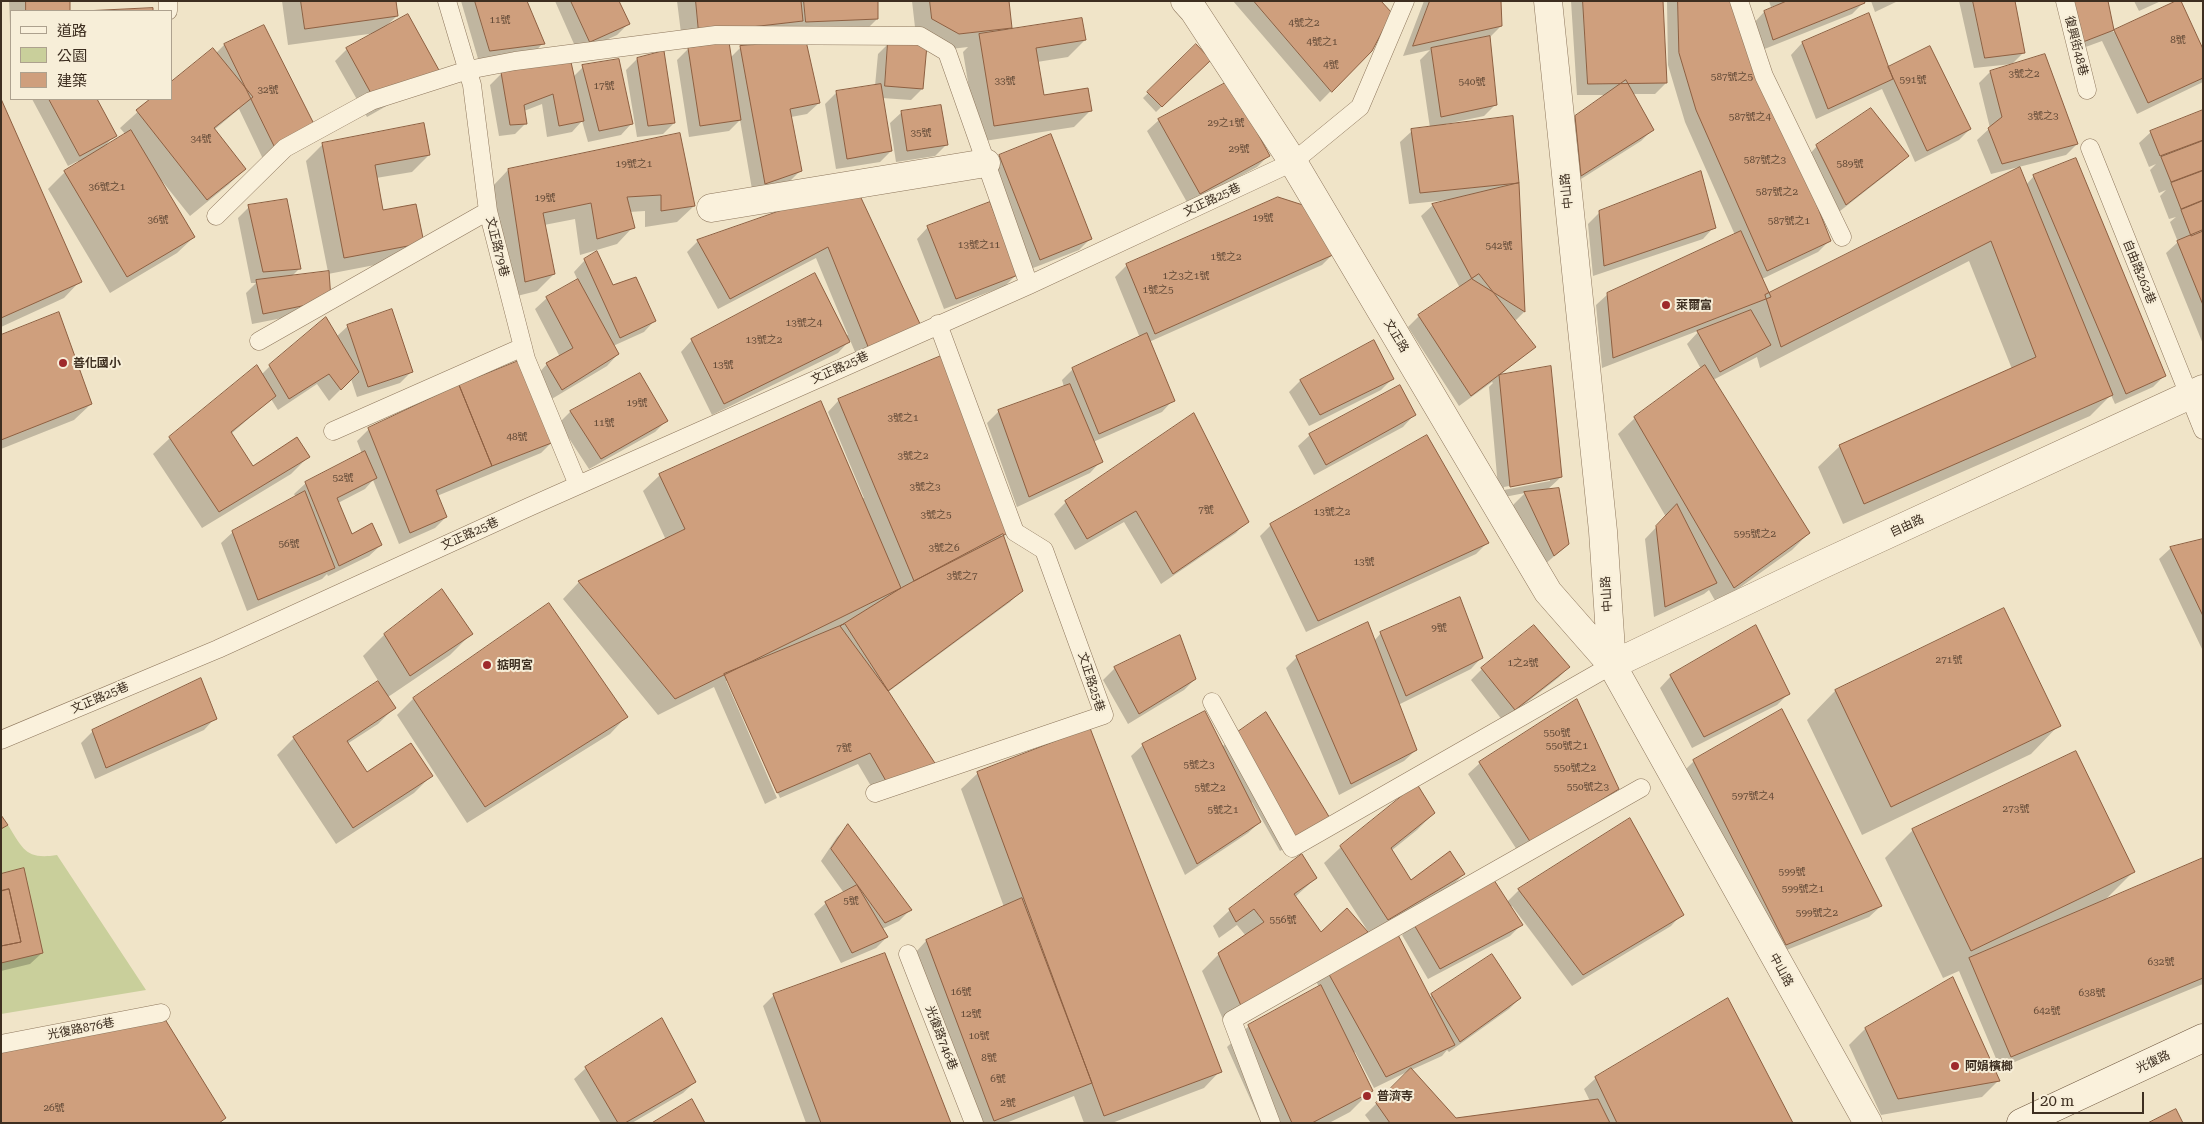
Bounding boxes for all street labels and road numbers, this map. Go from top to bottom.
street label: 復興街48巷 [2062,14,2090,78]
street label: 中山路 [1558,172,1576,210]
street label: 文正路25巷 [1181,180,1243,220]
street label: 文正路79巷 [483,215,511,279]
street label: 自由路262巷 [2120,238,2158,306]
street label: 文正路 [1381,317,1411,355]
street label: 文正路25巷 [809,349,871,387]
street label: 自由路 [1888,512,1926,540]
street label: 文正路25巷 [439,515,501,553]
street label: 中山路 [1599,576,1615,612]
street label: 文正路25巷 [1075,651,1107,713]
street label: 文正路25巷 [69,679,131,717]
street label: 中山路 [1766,951,1796,989]
street label: 光復路746巷 [922,1004,960,1072]
street label: 光復路876巷 [46,1015,116,1043]
street label: 光復路 [2134,1048,2172,1076]

